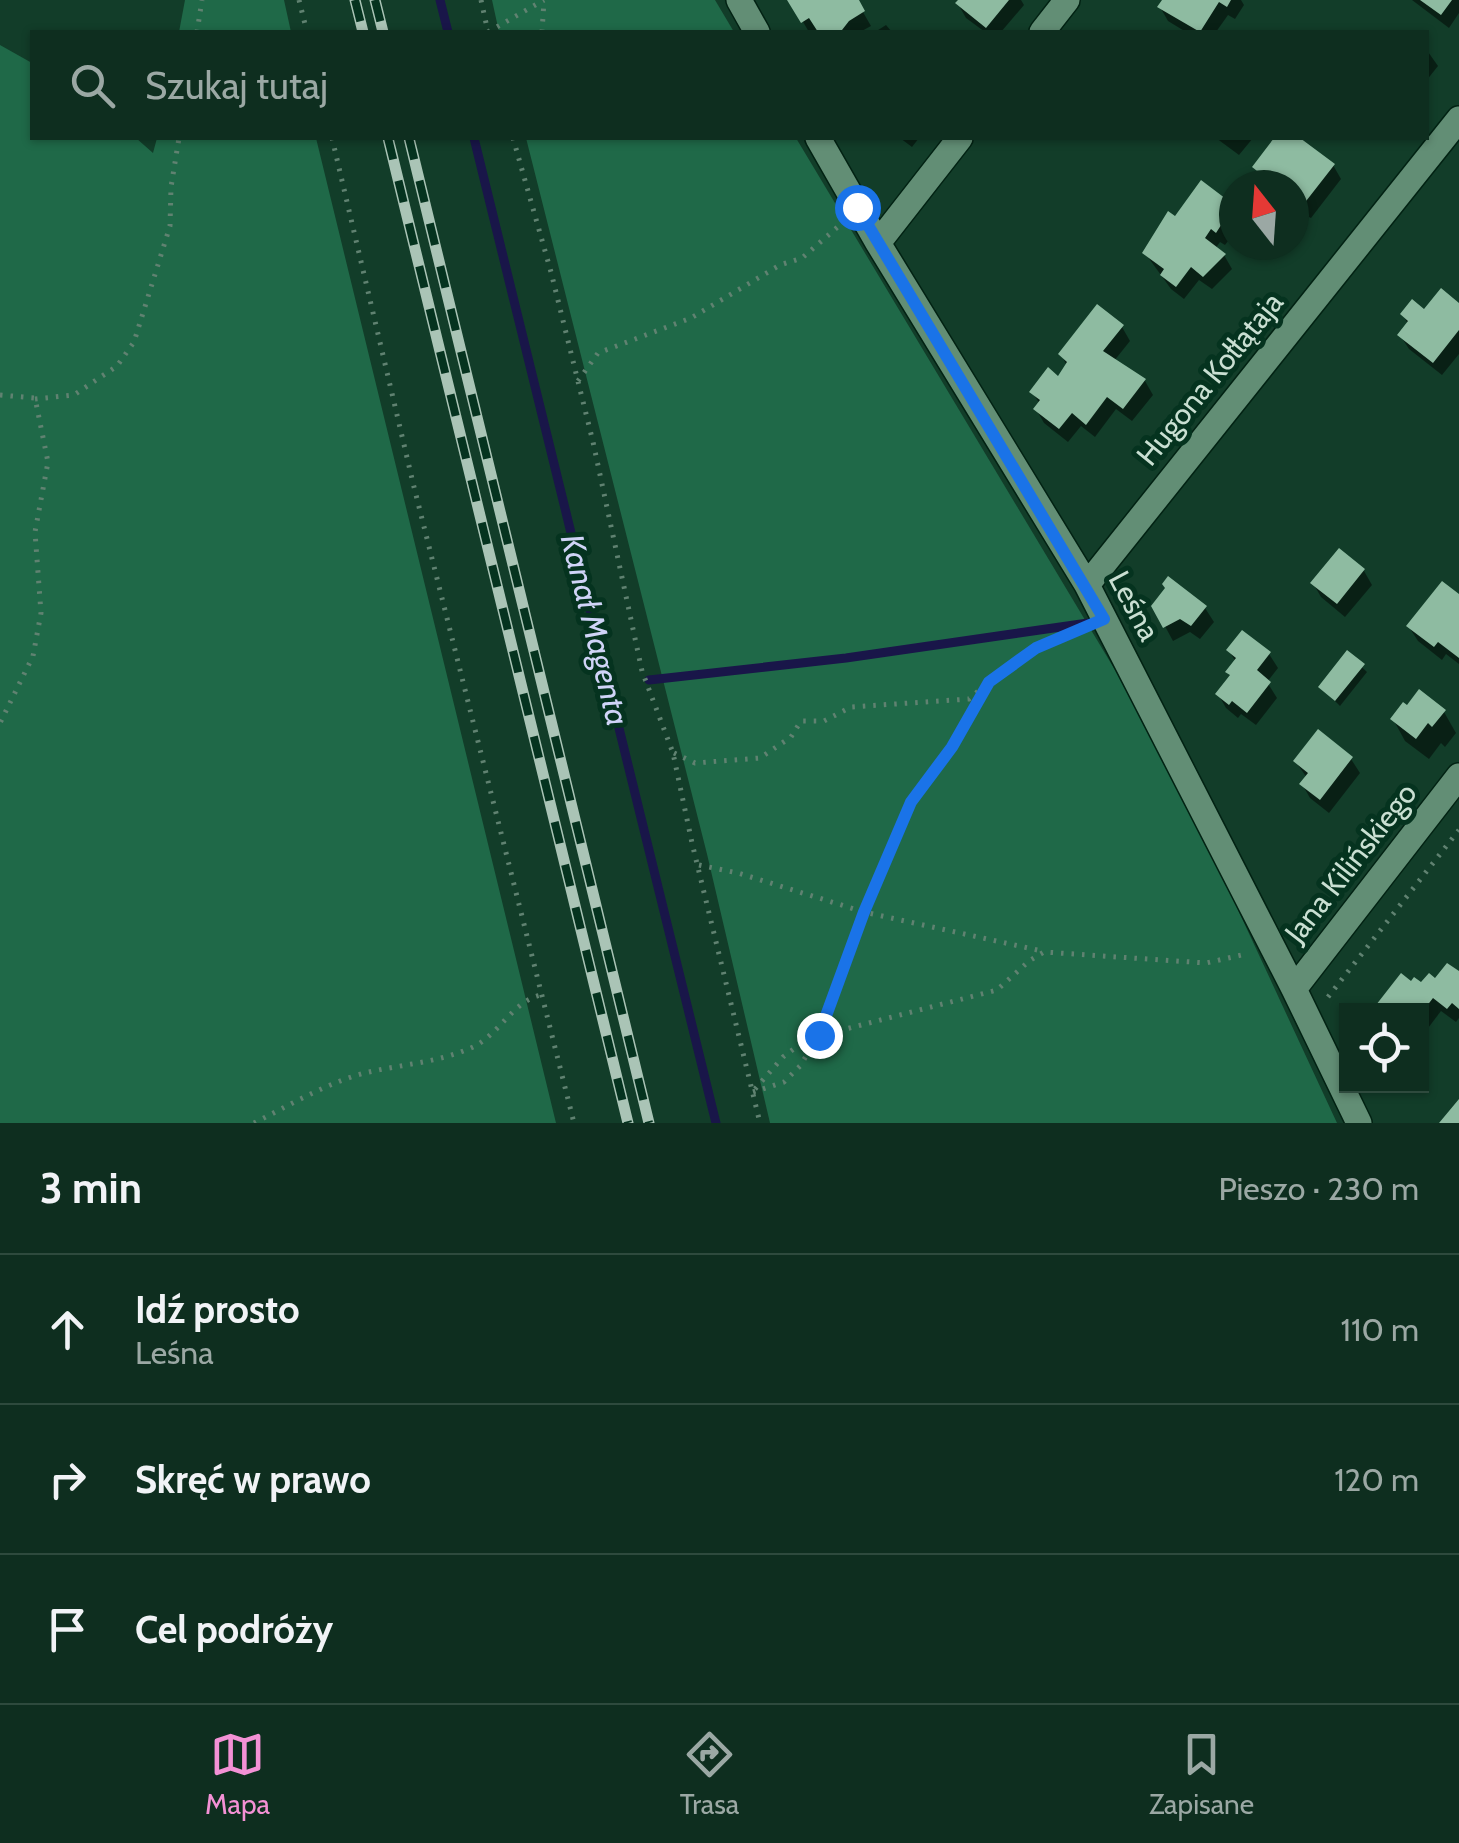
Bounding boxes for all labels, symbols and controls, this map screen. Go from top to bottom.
search box [30,30,1429,140]
icon: search [65,58,120,113]
text: Szukaj tutaj [145,62,328,109]
north arrow [1219,170,1309,260]
route start [835,185,881,231]
street label: Hugona Kołłątaja [1128,284,1291,473]
water label: Kanał Magenta [553,530,638,730]
street label: Leśna [1101,565,1168,648]
street label: Jana Kilińskiego [1276,775,1425,951]
map controls [1339,1003,1429,1093]
button: locate [1339,1003,1429,1093]
route end [797,1013,843,1059]
text: 3 min [40,1162,142,1214]
text: Pieszo · 230 m [1218,1169,1419,1208]
text: Idź prosto [135,1286,300,1333]
icon: ahead [40,1302,95,1357]
text: 110 m [1341,1310,1419,1349]
text: Leśna [135,1333,214,1372]
icon: right [40,1452,95,1507]
text: Skręć w prawo [135,1456,371,1503]
text: 120 m [1334,1460,1419,1499]
icon: arrive [40,1602,95,1657]
text: Cel podróży [135,1606,333,1653]
tab: Mapa [205,1727,270,1821]
tab: Trasa [680,1727,739,1821]
tab: Zapisane [1149,1727,1254,1821]

